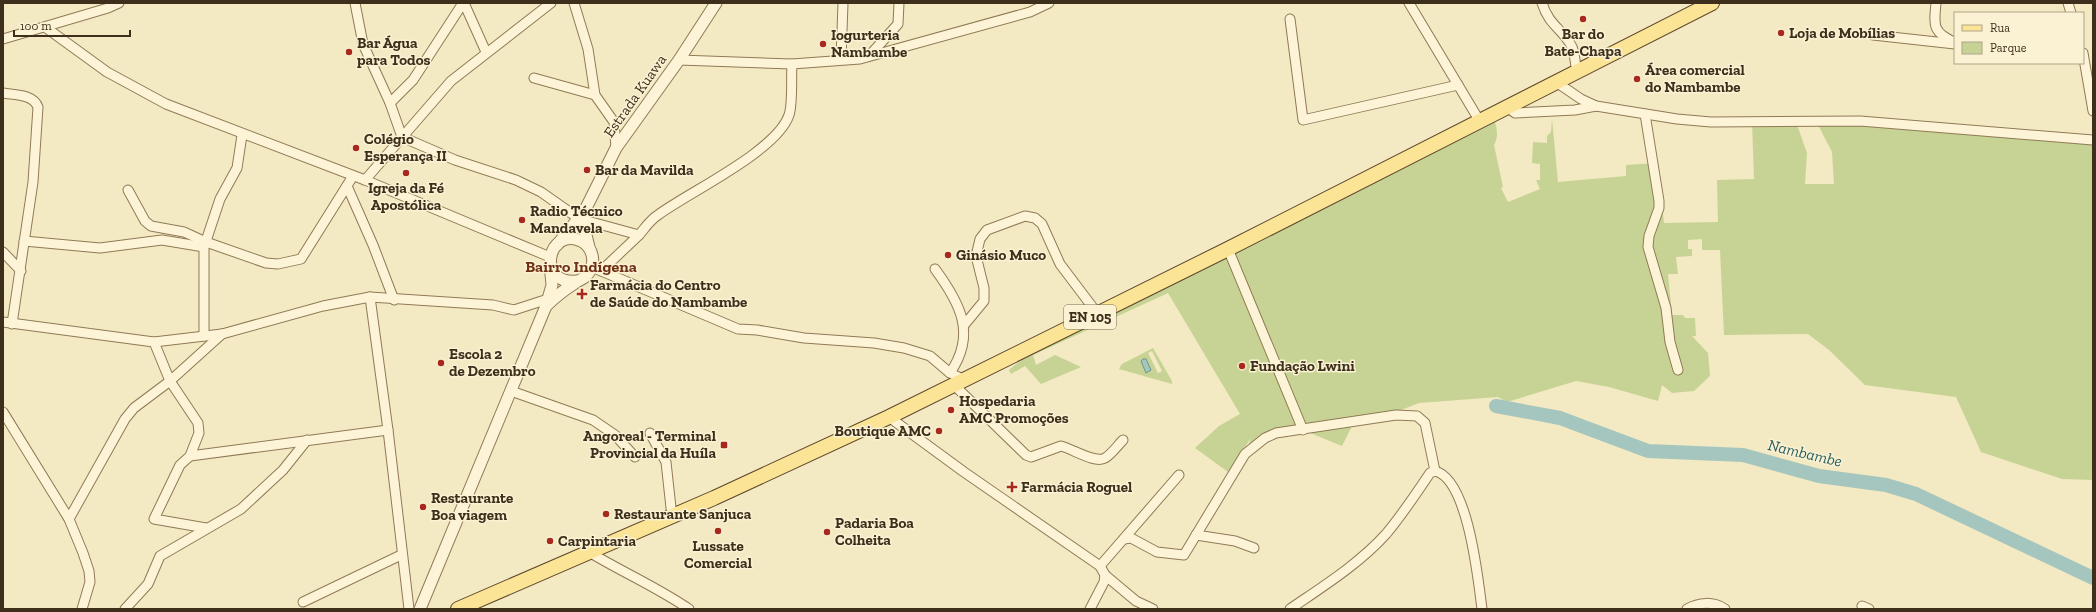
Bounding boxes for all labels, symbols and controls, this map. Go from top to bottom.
scale bar [14,12,130,38]
legend [1954,12,2084,64]
marker: Bar do Bate-Chapa [1578,14,1588,24]
text: 100 m [20,19,52,33]
text: Rua [1990,21,2010,35]
place label: Loja de Mobílias [1789,24,1895,42]
place label: Bar do Bate-Chapa [1544,25,1622,60]
place label: Iogurteria Nambambe [831,26,907,61]
marker: Loja de Mobílias [1776,28,1786,38]
place label: Bar Água para Todos [357,34,431,69]
marker: Iogurteria Nambambe [818,39,828,49]
text: Parque [1990,41,2027,55]
marker: Bar Água para Todos [344,47,354,57]
street label: Estrada Kuawa [600,51,670,141]
place label: Área comercial do Nambambe [1645,61,1745,96]
marker: Área comercial do Nambambe [1632,74,1642,84]
place label: Colégio Esperança II [364,130,447,165]
marker: Colégio Esperança II [351,143,361,153]
place label: Bar da Mavilda [595,161,694,179]
marker: Bar da Mavilda [582,165,592,175]
marker: Igreja da Fé Apostólica [401,168,411,178]
place label: Igreja da Fé Apostólica [368,179,444,214]
place label: Radio Técnico Mandavela [530,202,623,237]
marker: Radio Técnico Mandavela [517,215,527,225]
place label: Ginásio Muco [956,246,1046,264]
marker: Ginásio Muco [943,250,953,260]
district label: Bairro Indígena [525,257,637,276]
place label: Farmácia do Centro de Saúde do Nambambe [590,276,747,311]
marker: Farmácia do Centro de Saúde do Nambambe [577,289,587,299]
road number: EN 105 [1064,305,1116,329]
place label: Escola 2 de Dezembro [449,345,536,380]
place label: Fundação Lwini [1250,357,1355,375]
marker: Escola 2 de Dezembro [436,358,446,368]
marker: Fundação Lwini [1237,361,1247,371]
place label: Hospedaria AMC Promoções [959,392,1069,427]
marker: Hospedaria AMC Promoções [946,405,956,415]
place label: Boutique AMC [835,422,931,440]
marker: Boutique AMC [934,426,944,436]
place label: Angoreal - Terminal Provincial da Huíla [583,427,716,462]
water label: Nambambe [1766,435,1844,471]
marker: Angoreal - Terminal Provincial da Huíla [719,440,729,450]
place label: Farmácia Roguel [1021,478,1132,496]
marker: Farmácia Roguel [1006,481,1018,493]
place label: Restaurante Boa viagem [431,489,513,524]
marker: Restaurante Boa viagem [418,502,428,512]
place label: Restaurante Sanjuca [614,505,752,523]
marker: Restaurante Sanjuca [601,509,611,519]
place label: Padaria Boa Colheita [835,514,914,549]
marker: Lussate Comercial [713,526,723,536]
marker: Padaria Boa Colheita [822,527,832,537]
place label: Carpintaria [558,532,636,550]
marker: Carpintaria [545,536,555,546]
place label: Lussate Comercial [684,537,752,572]

